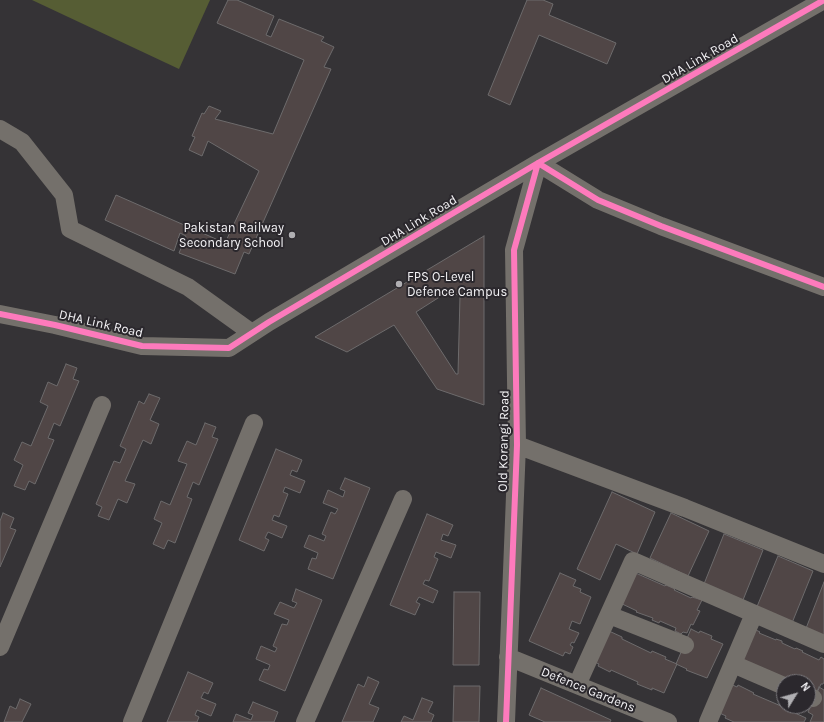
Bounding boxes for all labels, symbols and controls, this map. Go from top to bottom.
street label: DHA Link Road [659,31,741,87]
street label: DHA Link Road [378,192,460,250]
place label: Pakistan Railway Secondary School [179,220,284,251]
marker: Pakistan Railway Secondary School [287,230,297,240]
place label: FPS O-Level Defence Campus [407,269,507,300]
marker: FPS O-Level Defence Campus [394,279,404,289]
street label: DHA Link Road [57,307,145,341]
street label: Old Korangi Road [495,390,513,492]
street label: Defence Gardens [539,664,637,716]
north arrow [776,674,816,714]
text: N [798,680,813,694]

